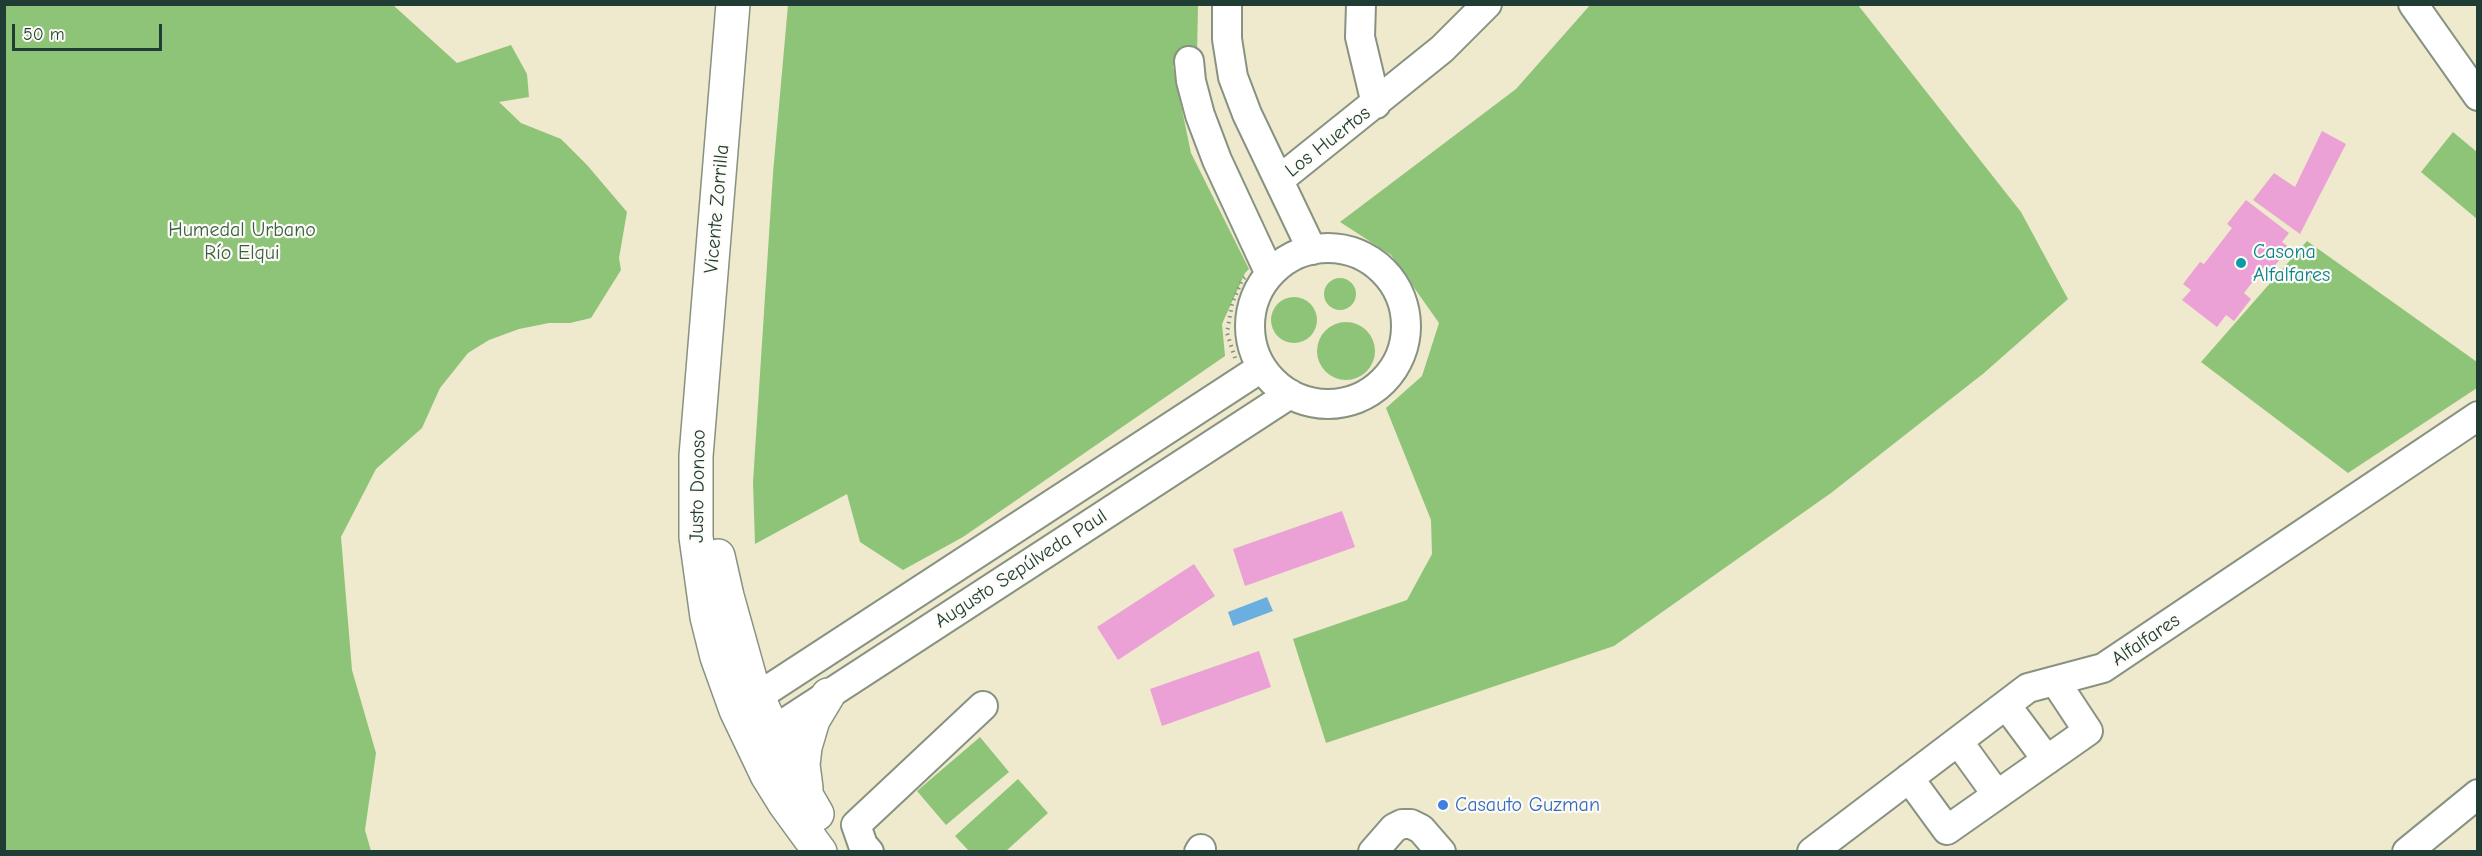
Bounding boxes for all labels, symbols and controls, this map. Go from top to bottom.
scale bar [15,12,165,50]
text: 50 m [23,24,65,45]
street label: Los Huertos [1281,101,1375,183]
street label: Vicente Zorrilla [699,143,735,275]
park label: Humedal Urbano Río Elqui [168,218,316,265]
place label: Casona Alfalfares [2253,240,2330,287]
marker: Casona Alfalfares [2234,256,2248,270]
street label: Justo Donoso [685,429,711,543]
street label: Augusto Sepúlveda Paul [930,504,1112,634]
street label: Alfalfares [2107,608,2185,672]
place label: Casauto Guzman [1455,793,1600,817]
marker: Casauto Guzman [1436,798,1450,812]

